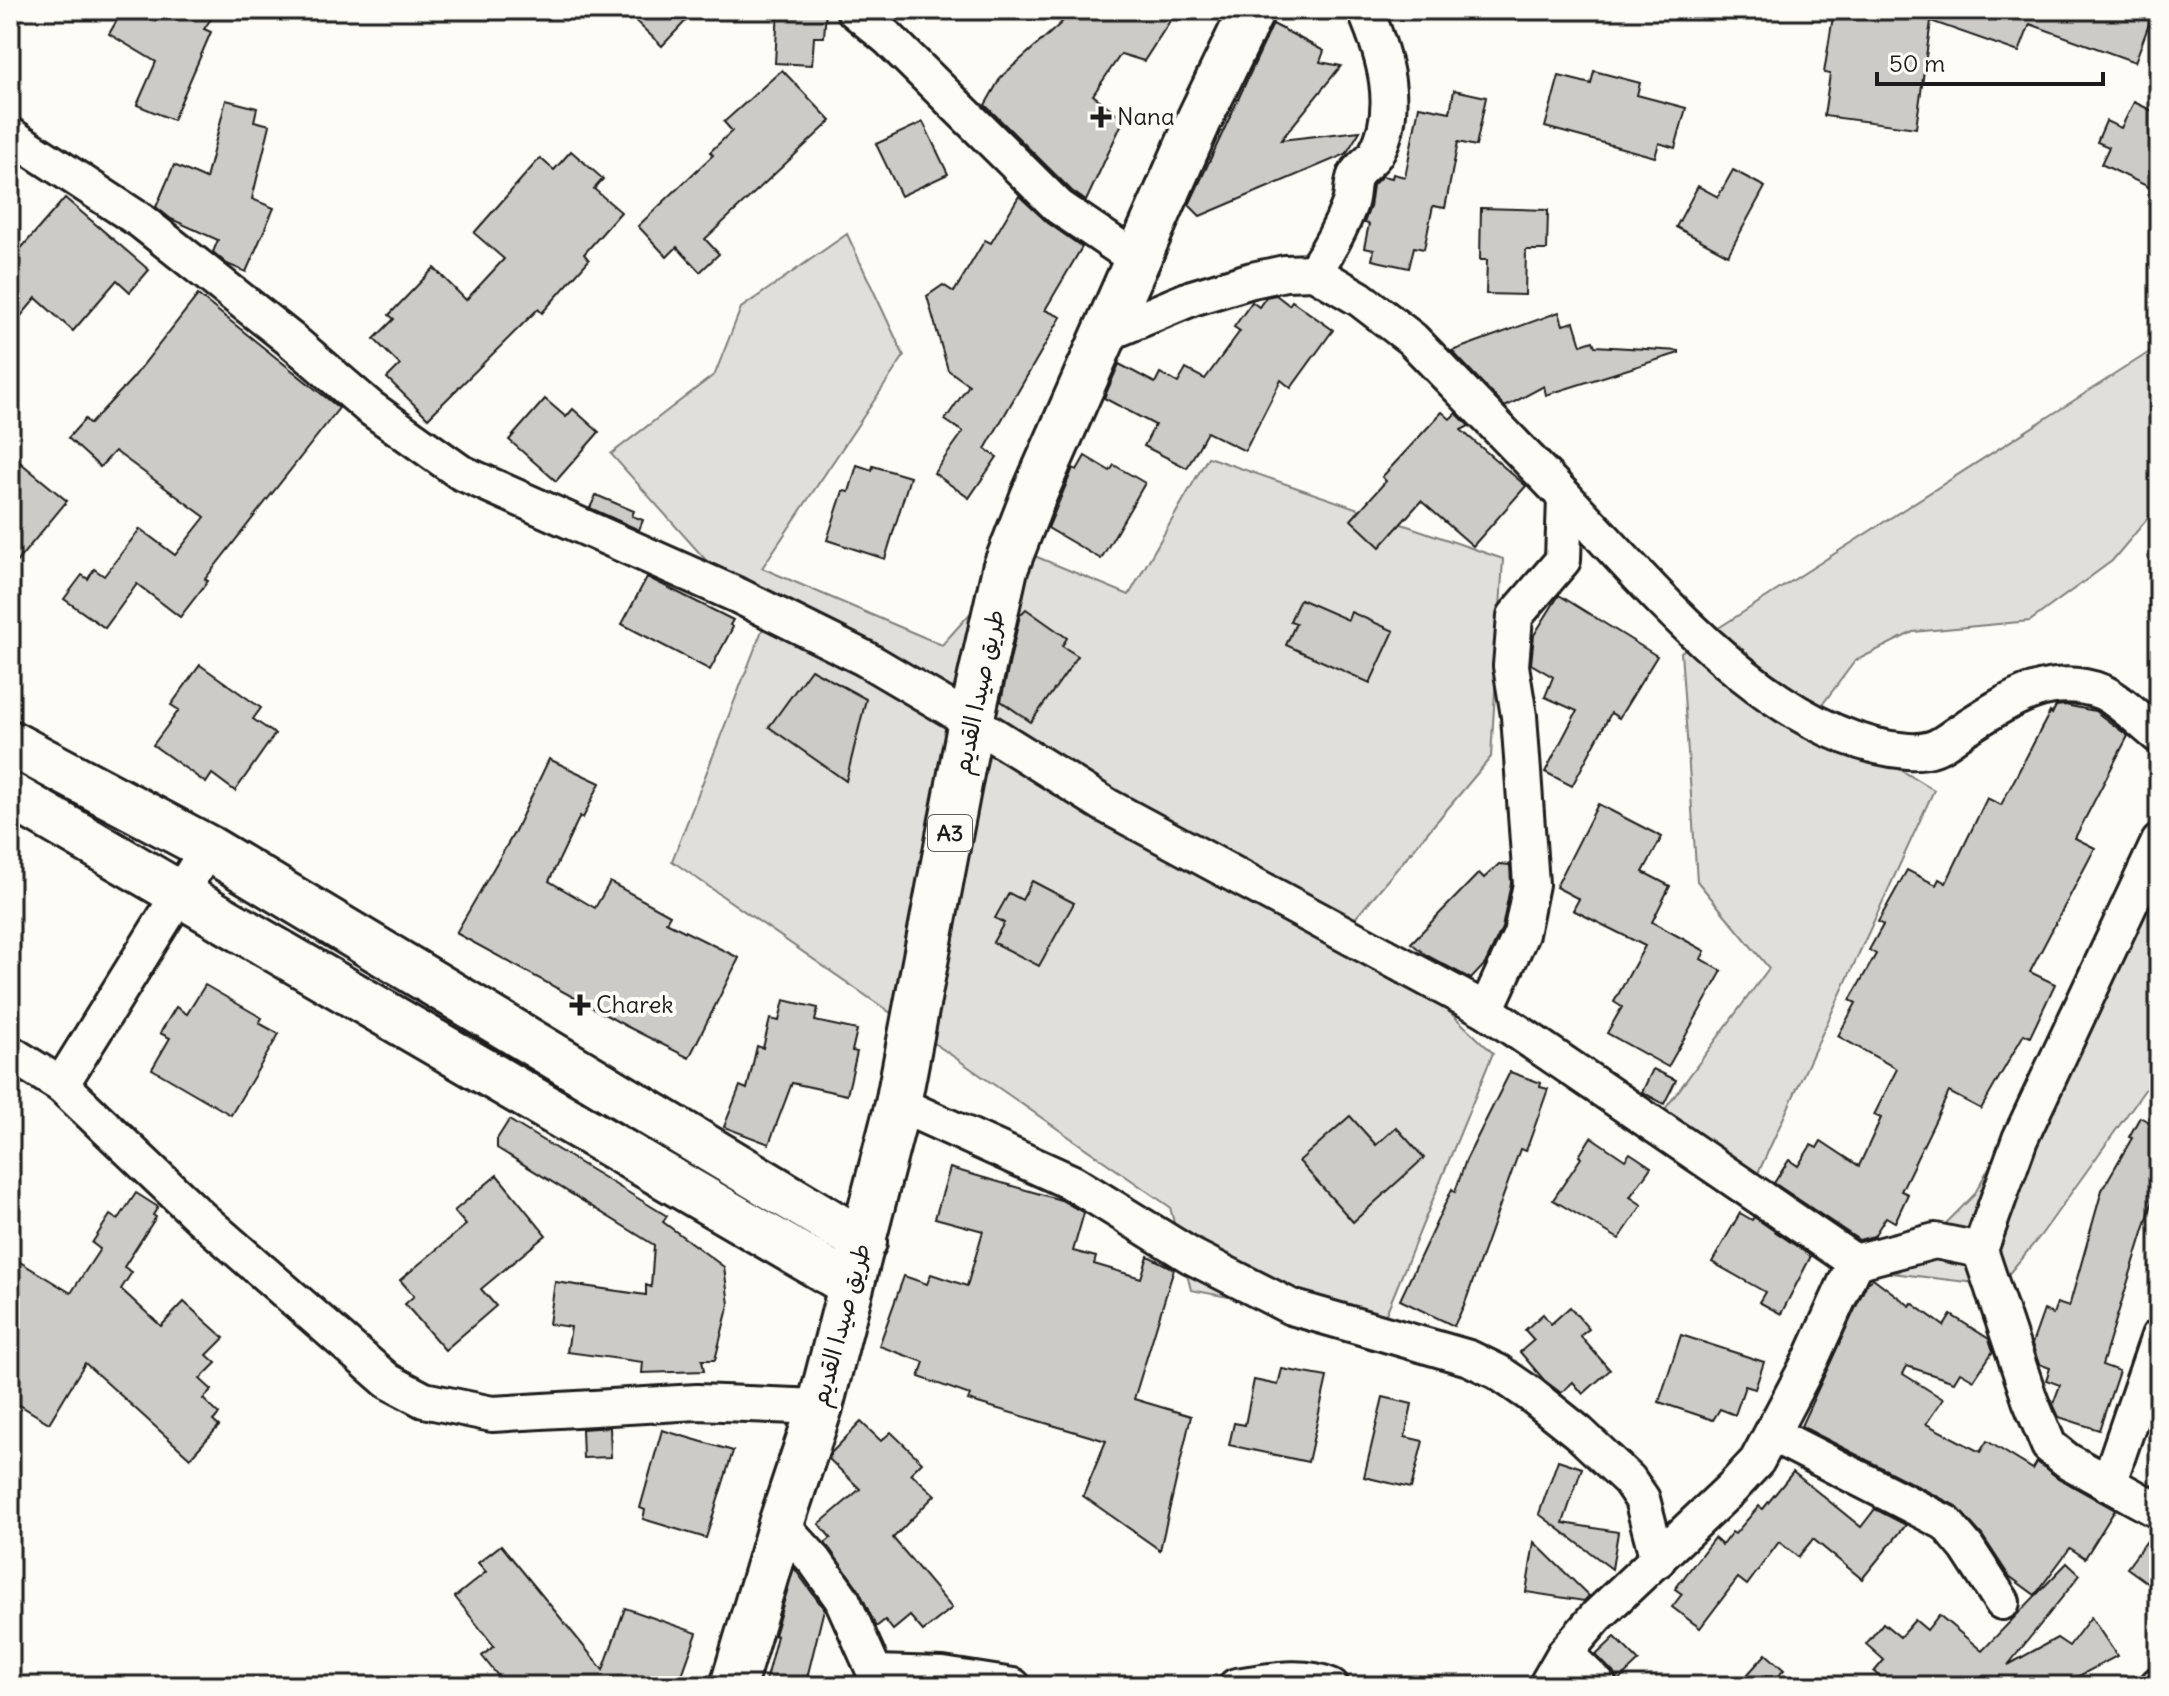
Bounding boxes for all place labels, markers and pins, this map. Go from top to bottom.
place label: Nana [1117,101,1175,131]
marker: Nana [1092,108,1110,126]
place label: Charek [596,989,674,1019]
marker: Charek [571,996,589,1014]

